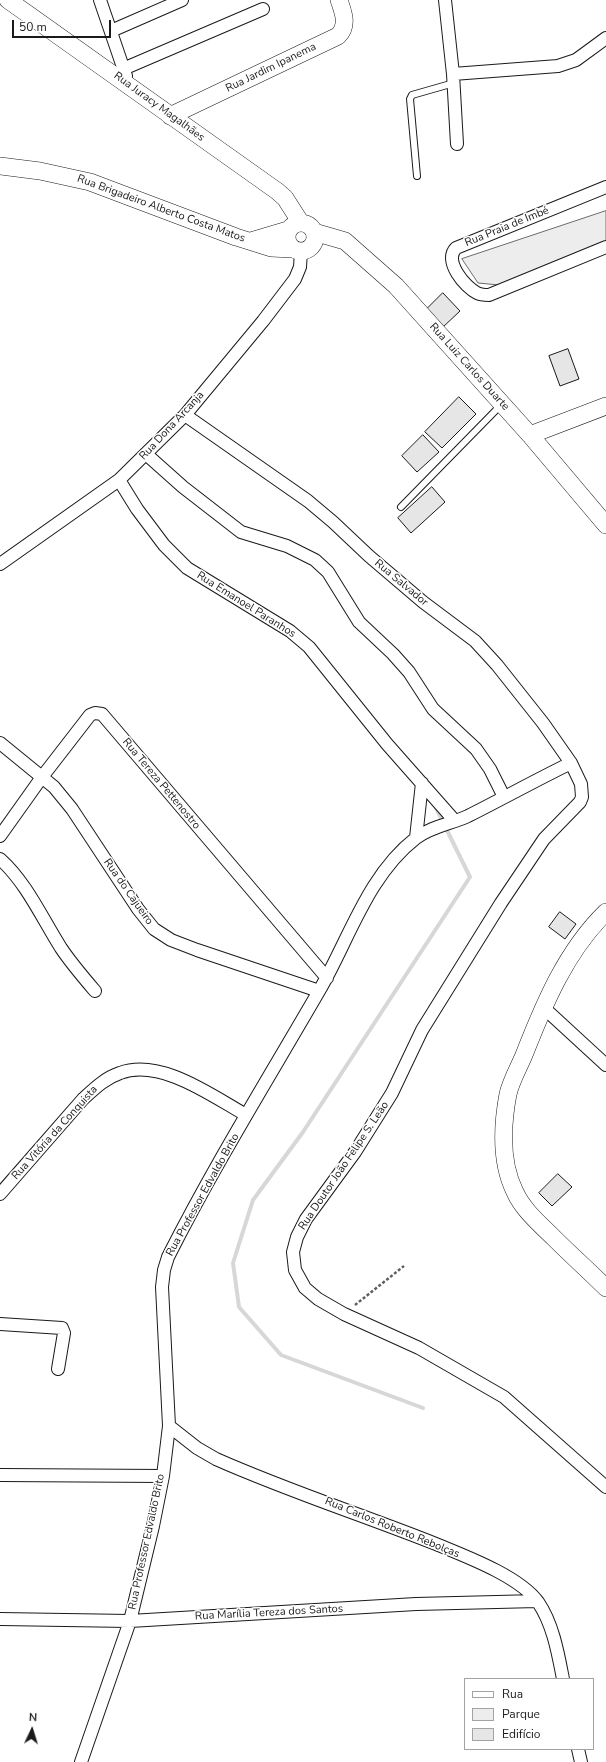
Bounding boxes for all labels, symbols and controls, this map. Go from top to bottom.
scale bar [14,12,113,38]
text: 50 m [19,19,47,35]
street label: Rua Jardim Ipanema [224,40,318,96]
street label: Rua Juracy Magalhães [111,70,207,144]
street label: Rua Brigadeiro Alberto Costa Matos [75,172,247,246]
street label: Rua Praia de Imbé [463,204,551,250]
street label: Rua Luiz Carlos Duarte [426,321,512,413]
street label: Rua Dona Arcanja [137,389,207,463]
street label: Rua Salvador [372,557,430,609]
street label: Rua Emanoel Paranhos [194,569,298,641]
street label: Rua Tereza Pettenostro [119,736,203,832]
street label: Rua do Cajueiro [100,856,156,928]
street label: Rua Vitória da Conquista [9,1083,101,1183]
street label: Rua Doutor João Felipe S. Leão [296,1099,392,1233]
street label: Rua Professor Edvaldo Brito [164,1131,242,1259]
street label: Rua Professor Edvaldo Brito [126,1473,168,1611]
street label: Rua Carlos Roberto Rebolças [323,1495,461,1561]
street label: Rua Marília Tereza dos Santos [195,1603,343,1623]
legend [464,1678,594,1750]
text: Rua [502,1686,523,1702]
text: Parque [502,1706,540,1722]
north arrow [12,1710,52,1750]
text: N [28,1710,37,1725]
text: Edifício [502,1726,541,1742]

